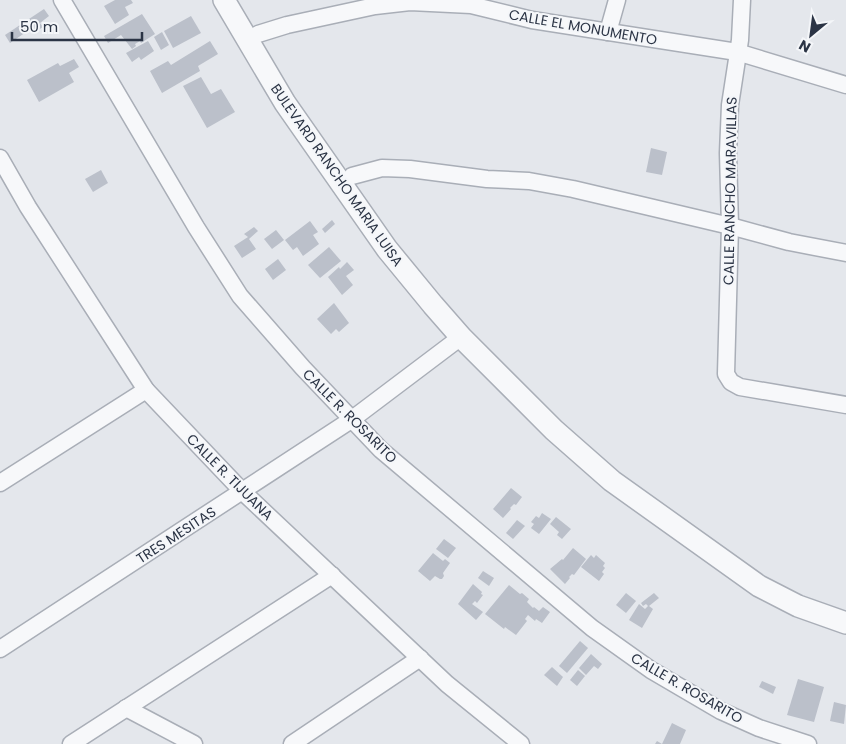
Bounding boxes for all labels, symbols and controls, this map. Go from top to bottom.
street label: CALLE EL MONUMENTO [507,4,659,50]
scale bar [12,10,142,42]
north arrow [786,10,836,60]
text: 50 m [20,16,58,37]
text: N [795,35,814,58]
street label: BULEVARD RANCHO MARIA LUISA [266,80,408,270]
street label: CALLE RANCHO MARAVILLAS [718,97,742,285]
street label: CALLE R. ROSARITO [298,364,402,468]
street label: CALLE R. TIJUANA [182,429,278,525]
street label: TRES MESITAS [132,502,220,568]
street label: CALLE R. ROSARITO [627,648,747,728]

